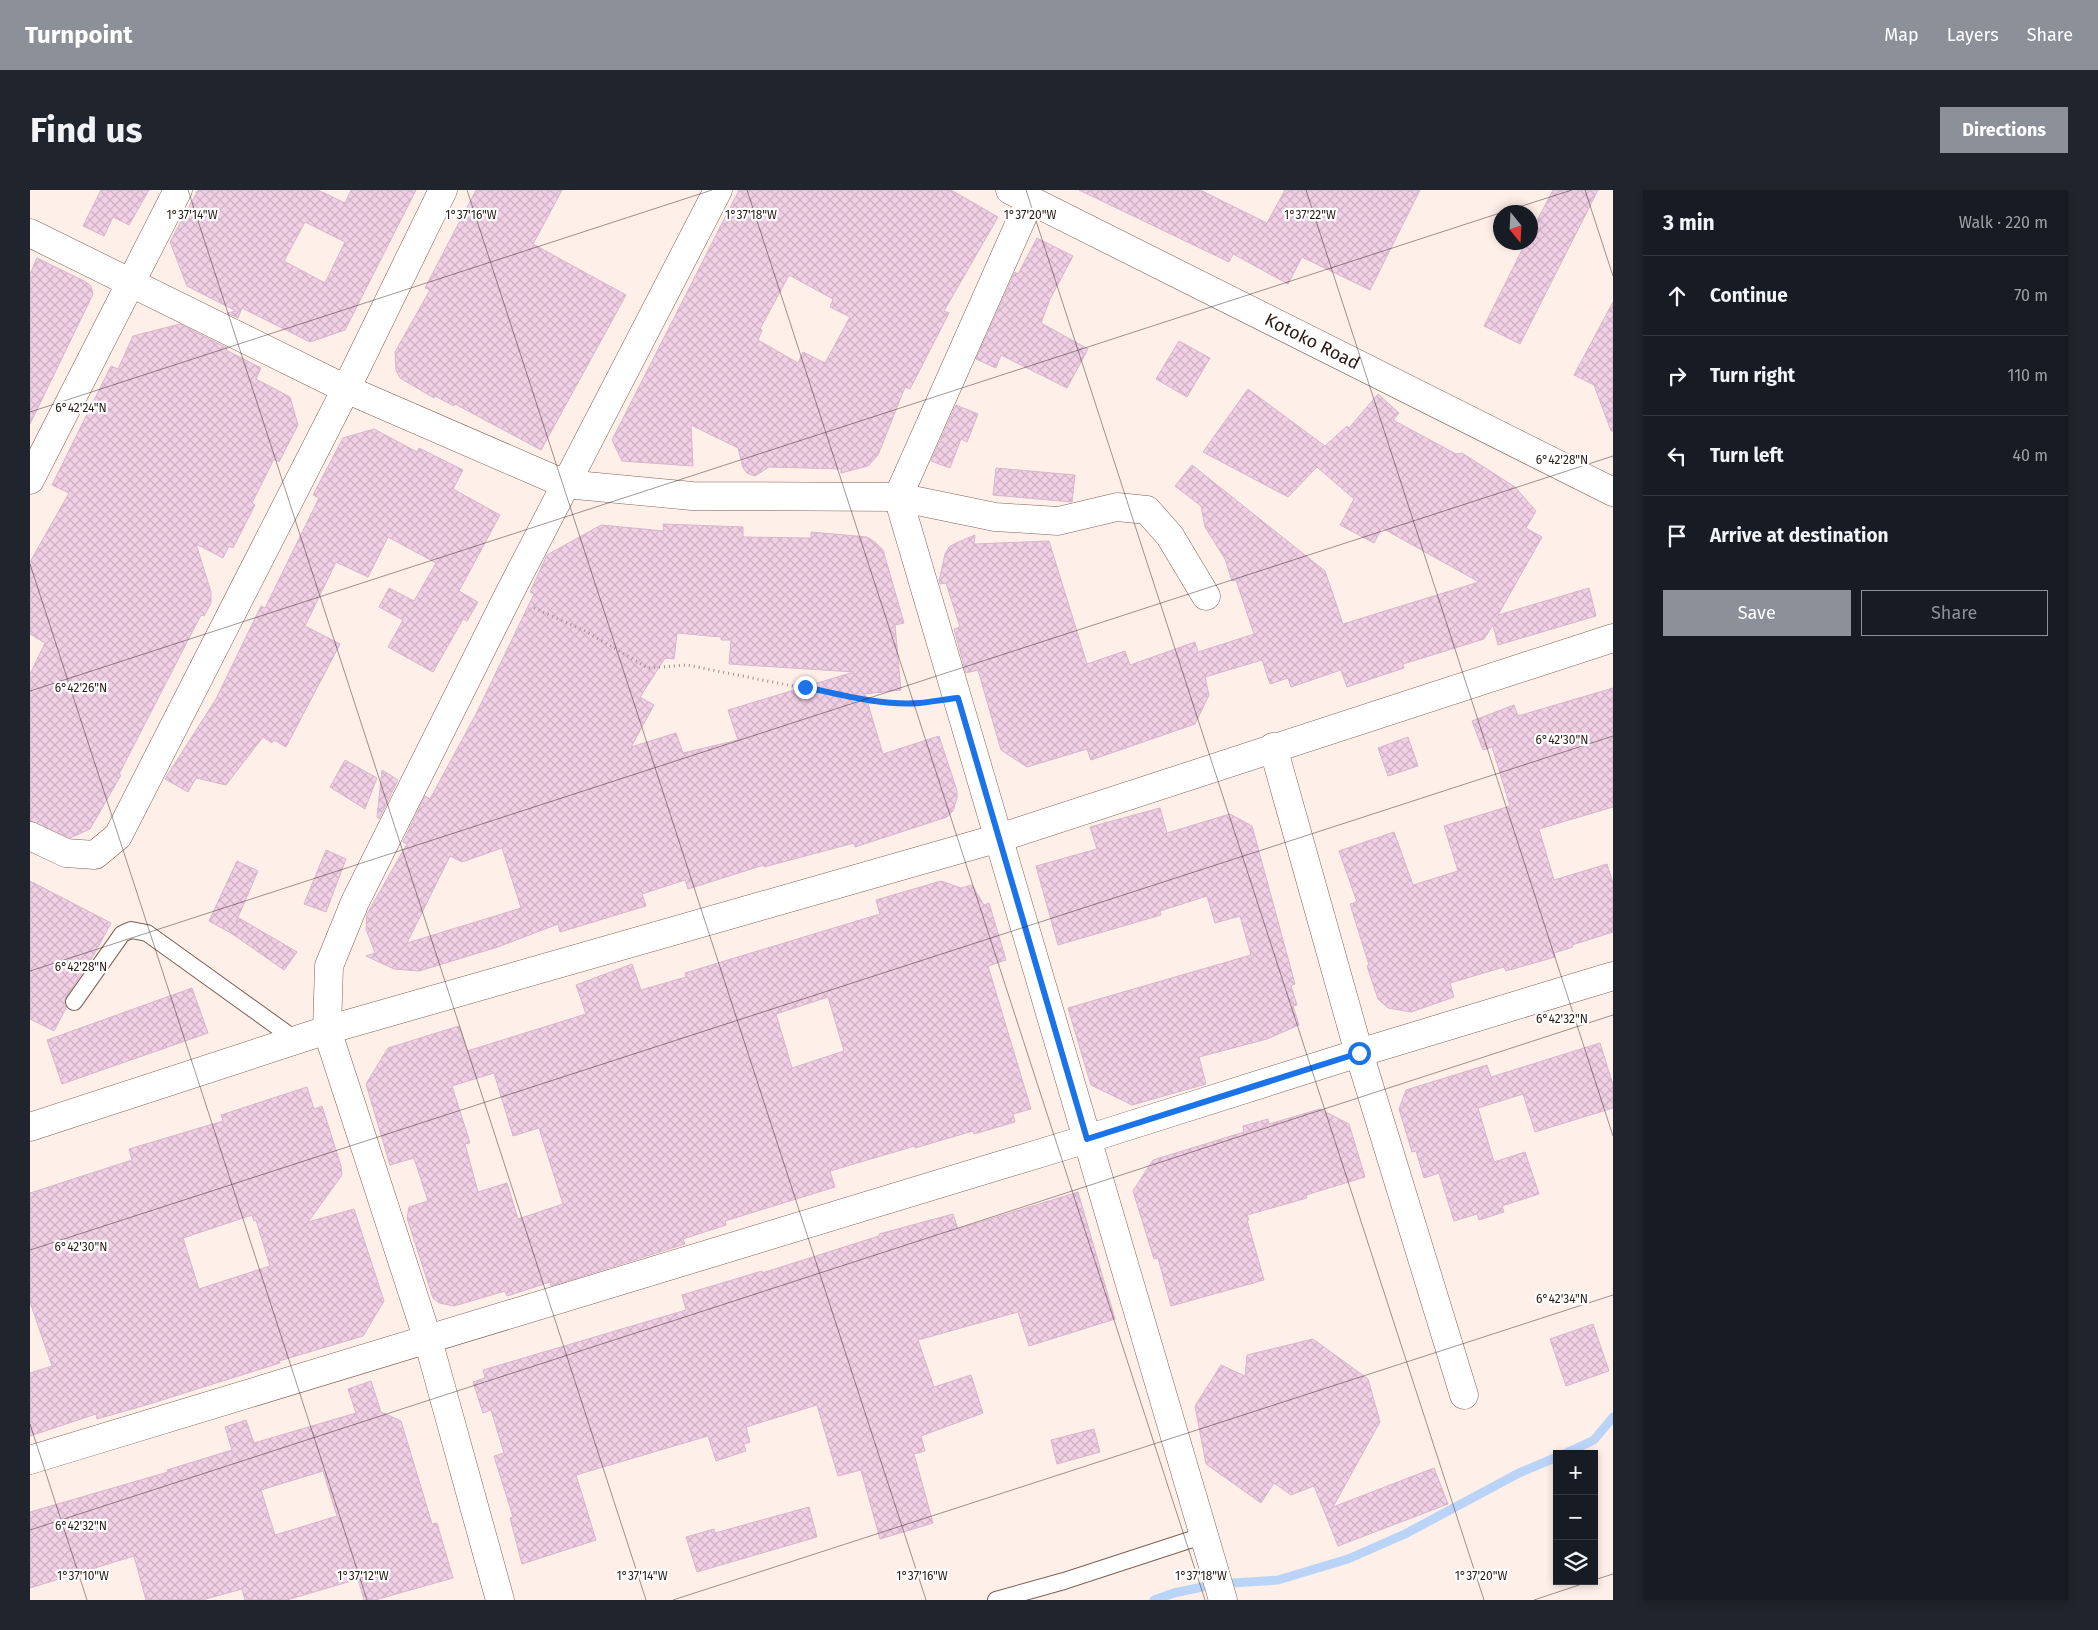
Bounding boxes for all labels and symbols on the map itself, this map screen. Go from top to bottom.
north arrow [1493,205,1538,250]
text: 1°37'14"W [166,208,218,222]
text: 1°37'16"W [445,208,497,222]
text: 1°37'18"W [725,208,777,222]
text: 1°37'20"W [1004,208,1056,222]
text: 1°37'22"W [1284,208,1336,222]
street label: Kotoko Road [1261,308,1363,374]
text: 6°42'24"N [55,401,107,415]
text: 6°42'28"N [1536,453,1588,467]
route end [794,676,817,699]
text: 6°42'26"N [55,681,107,695]
text: 6°42'30"N [1536,733,1588,747]
text: 6°42'28"N [55,960,107,974]
text: 6°42'32"N [1536,1012,1588,1026]
route start [1348,1042,1371,1065]
text: 6°42'30"N [55,1240,107,1254]
text: 6°42'34"N [1536,1292,1588,1306]
text: 6°42'32"N [55,1519,107,1533]
text: 1°37'10"W [57,1569,109,1583]
text: 1°37'12"W [337,1569,389,1583]
text: 1°37'14"W [616,1569,668,1583]
text: 1°37'16"W [896,1569,948,1583]
text: 1°37'18"W [1175,1569,1227,1583]
text: 1°37'20"W [1455,1569,1507,1583]

